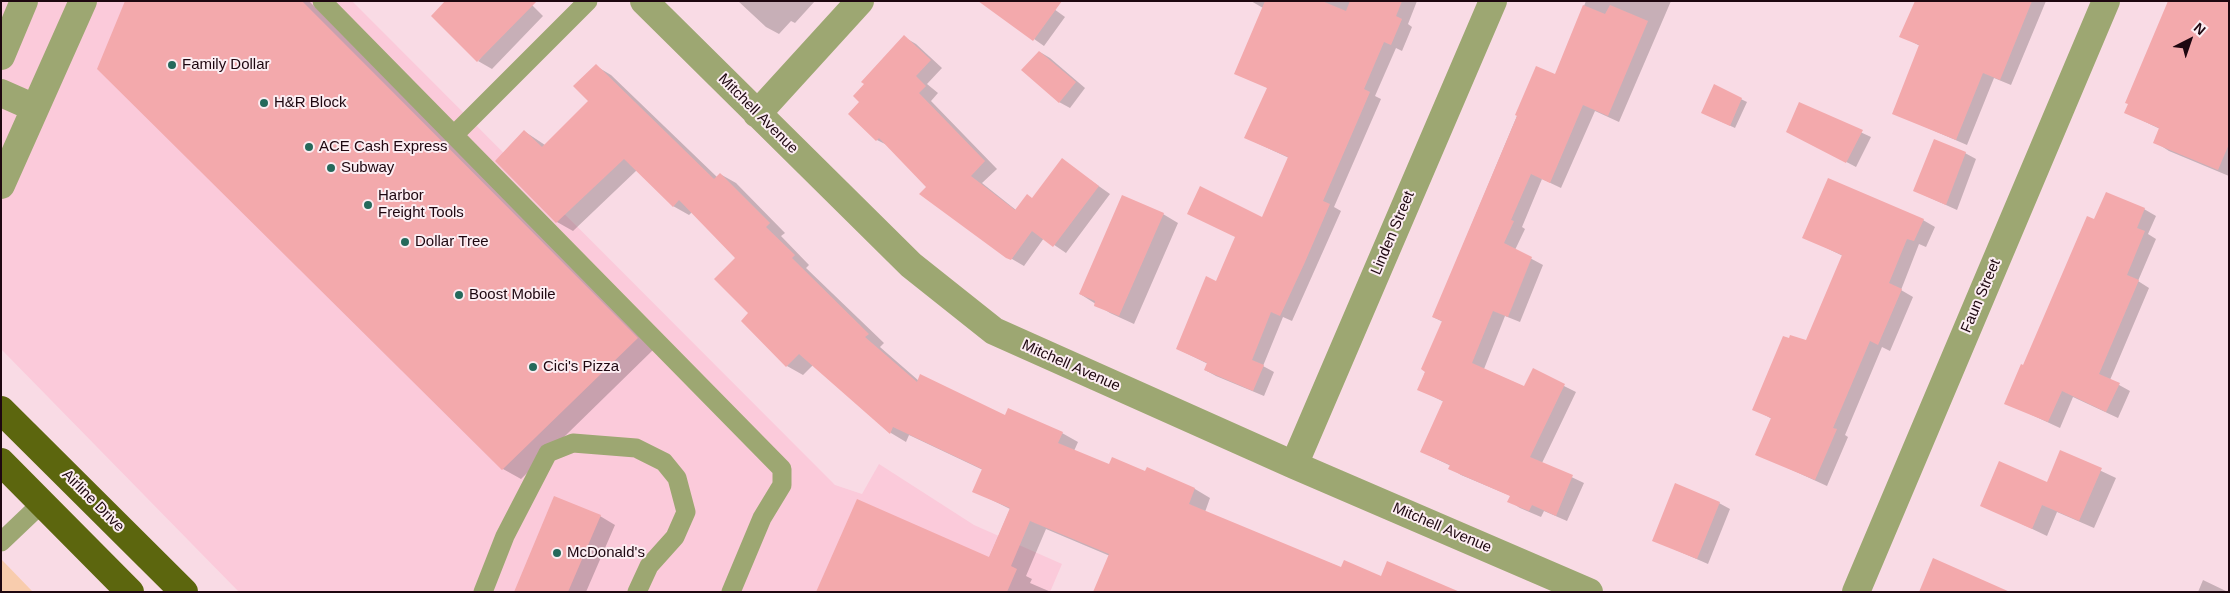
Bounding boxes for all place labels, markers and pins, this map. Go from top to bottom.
place label: Family Dollar [182,56,270,74]
marker: Family Dollar [166,59,178,71]
place label: H&R Block [274,94,347,112]
marker: H&R Block [258,97,270,109]
place label: ACE Cash Express [319,138,447,156]
marker: ACE Cash Express [303,141,315,153]
place label: Subway [341,159,394,177]
marker: Subway [325,162,337,174]
place label: Harbor Freight Tools [378,187,464,222]
marker: Harbor Freight Tools [362,199,374,211]
place label: Dollar Tree [415,233,489,251]
marker: Dollar Tree [399,236,411,248]
place label: Boost Mobile [469,286,556,304]
marker: Boost Mobile [453,289,465,301]
place label: Cici's Pizza [543,358,619,376]
marker: Cici's Pizza [527,361,539,373]
place label: McDonald's [567,544,645,562]
marker: McDonald's [551,547,563,559]

